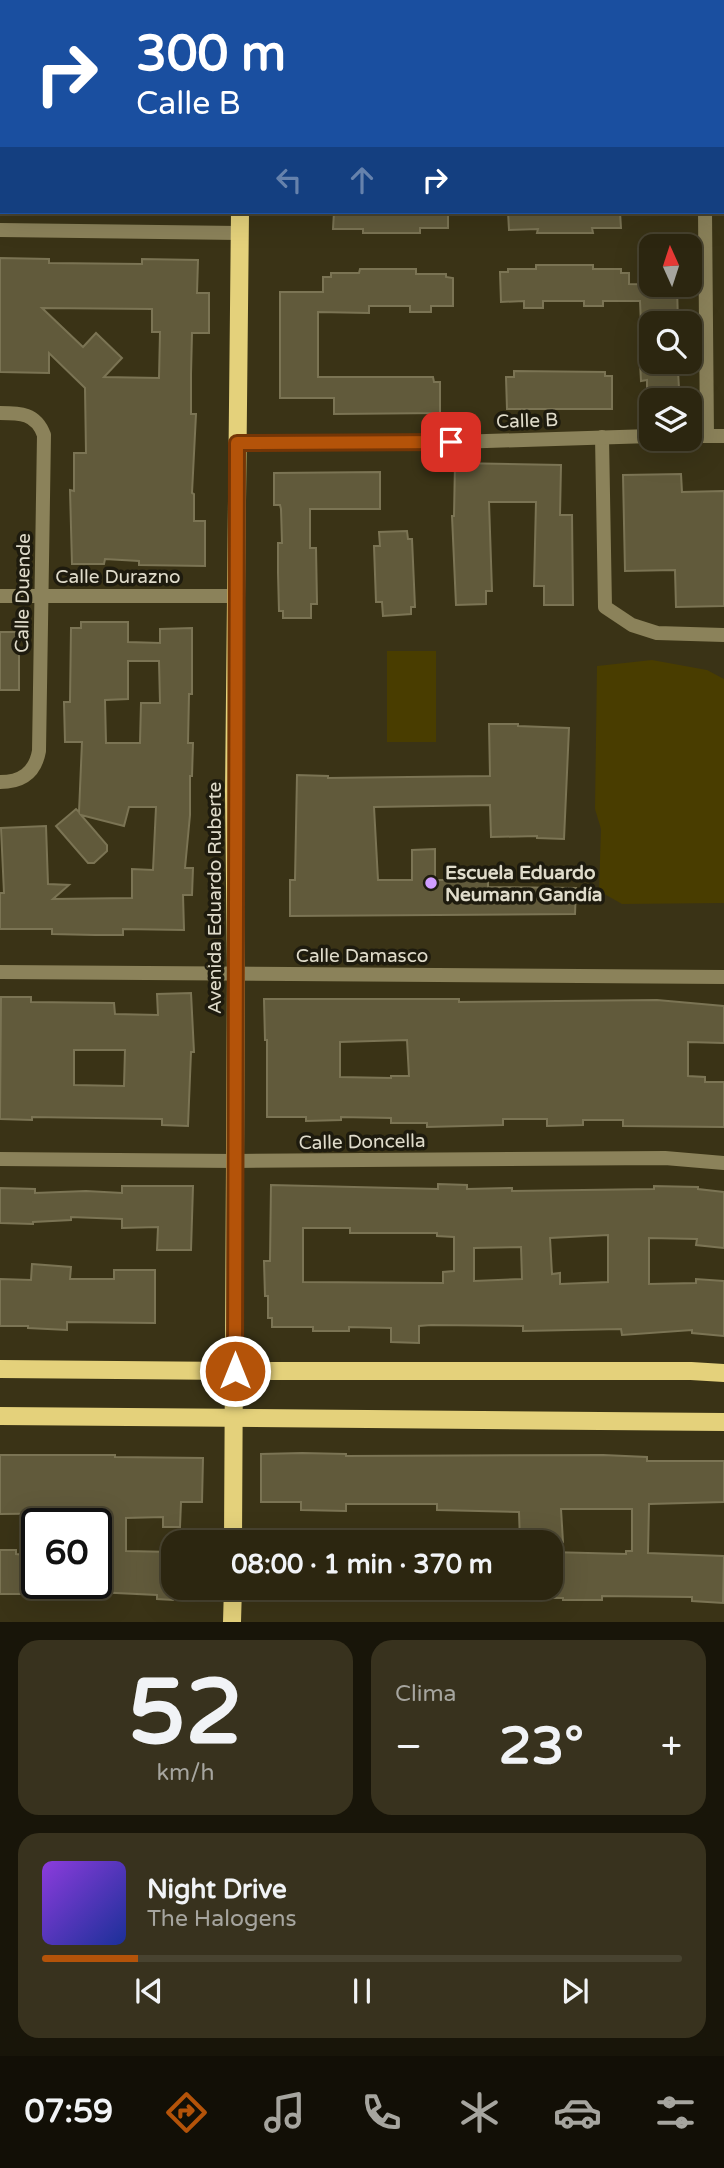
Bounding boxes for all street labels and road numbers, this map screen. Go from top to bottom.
street label: Calle B [496,409,559,433]
street label: Calle Duende [11,533,35,653]
street label: Calle Durazno [55,566,181,588]
street label: Avenida Eduardo Ruberte [204,782,226,1014]
street label: Calle Damasco [296,945,428,967]
street label: Calle Doncella [298,1130,426,1154]

